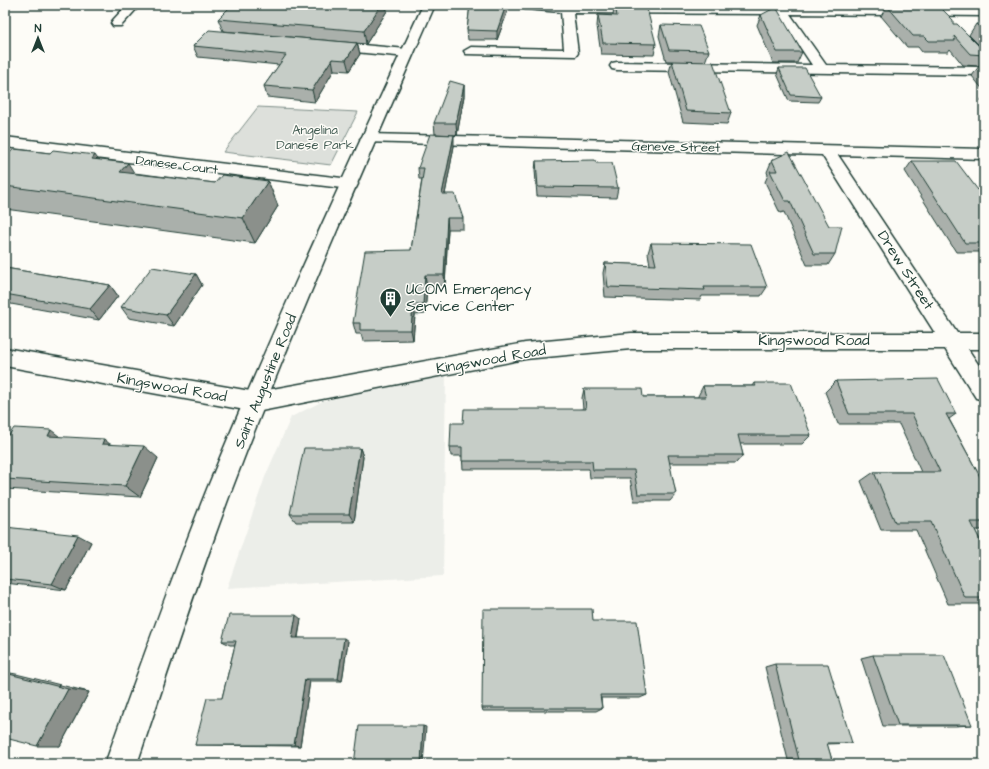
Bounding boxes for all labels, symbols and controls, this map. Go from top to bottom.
north arrow [18,18,58,58]
text: N [35,21,42,36]
park label: Angelina Danese Park [276,121,354,154]
street label: Geneve Street [632,137,721,157]
street label: Danese Court [135,151,220,179]
street label: Drew Street [872,227,939,314]
place label: UCOM Emergency Service Center [406,279,532,317]
building icon: UCOM Emergency Service Center [377,285,403,318]
street label: Saint Augustine Road [229,310,303,452]
street label: Kingswood Road [758,330,870,352]
street label: Kingswood Road [434,339,548,380]
street label: Kingswood Road [115,367,229,409]

